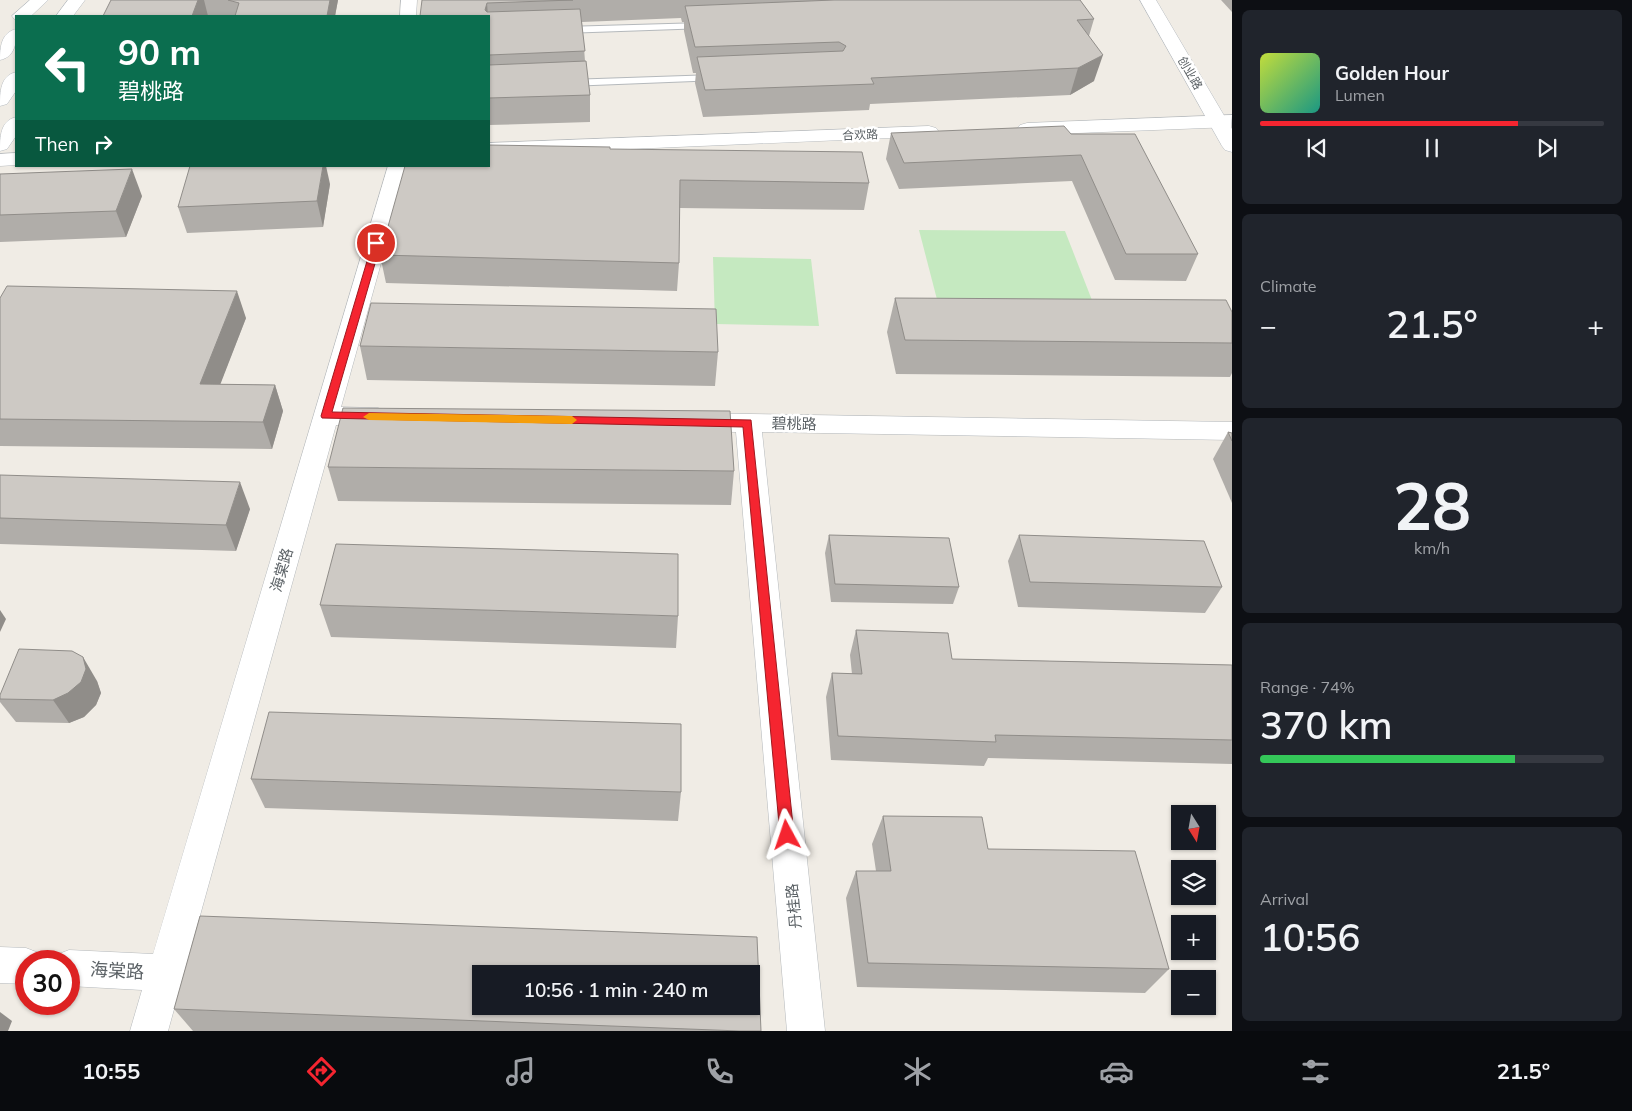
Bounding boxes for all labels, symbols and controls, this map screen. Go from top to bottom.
text: 90 m [118,30,201,74]
icon: left [35,35,100,100]
street label: 创业路 [1175,53,1206,92]
text: Golden Hour [1335,61,1449,85]
text: 碧桃路 [118,77,184,105]
text: Lumen [1335,85,1385,105]
street label: 合欢路 [842,126,878,143]
icon: right [89,130,117,158]
text: Then [35,132,79,156]
icon: previous [1303,134,1331,162]
icon: pause [1418,134,1446,162]
icon: next [1533,134,1561,162]
pin [355,222,397,264]
icon: arrive [362,229,390,257]
text: Climate [1260,276,1316,296]
text: 21.5° [1386,300,1478,348]
text: − [1260,308,1277,343]
text: + [1587,308,1604,343]
street label: 碧桃路 [771,414,817,433]
text: 28 [1393,465,1471,546]
text: km/h [1414,538,1450,558]
street label: 海棠路 [266,546,297,594]
text: Range · 74% [1260,677,1355,697]
text: 370 km [1260,701,1393,749]
north arrow [1171,805,1216,850]
map controls [1171,805,1216,1015]
position arrow [760,808,812,860]
button: layers [1171,860,1216,905]
street label: 丹桂路 [782,883,805,929]
text: Arrival [1260,889,1309,909]
text: 10:56 [1260,913,1360,961]
button: + [1171,915,1216,960]
speed limit sign: 30 [15,950,80,1015]
street label: 海棠路 [89,958,145,983]
button: − [1171,970,1216,1015]
text: 10:56 · 1 min · 240 m [523,978,709,1002]
icon: directions [304,1054,339,1089]
icon: music [503,1054,538,1089]
icon: phone [702,1054,737,1089]
icon: climate [900,1054,935,1089]
icon: car [1099,1054,1134,1089]
icon: filters [1298,1054,1333,1089]
text: 10:55 [82,1057,140,1085]
text: 21.5° [1497,1057,1550,1085]

